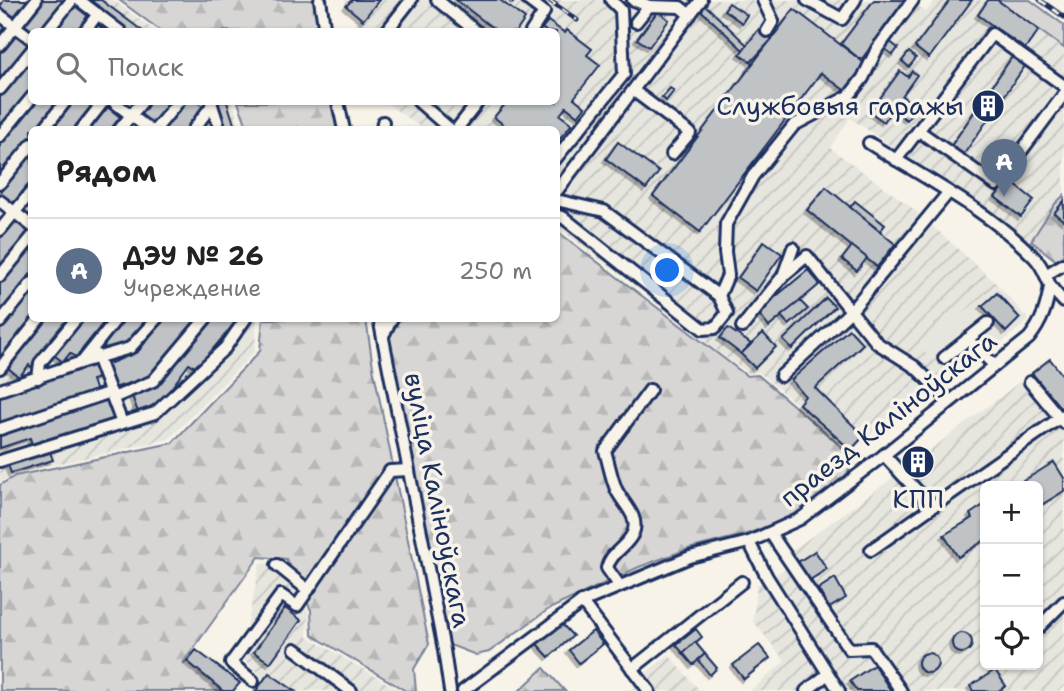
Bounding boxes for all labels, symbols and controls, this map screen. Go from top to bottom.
search box [28,28,560,105]
icon: search [52,48,90,86]
text: Поиск [108,49,184,84]
building icon: Службовыя гаражы [969,87,1007,125]
place label: Службовыя гаражы [716,88,964,123]
pin: A [981,139,1027,197]
text: Рядом [56,151,156,192]
text: ДЭУ № 26 [123,238,264,273]
your location [650,253,684,287]
text: A [70,256,88,286]
text: 250 m [459,256,532,286]
text: Учреждение [123,273,261,303]
street label: праезд Каліноўскага [772,323,1003,514]
street label: вуліца Каліноўскага [397,369,480,630]
building icon: КПП [899,443,937,481]
place label: КПП [892,481,944,516]
map controls [980,481,1043,670]
button: + [980,481,1043,544]
button: − [980,544,1043,607]
button: locate [980,607,1043,670]

